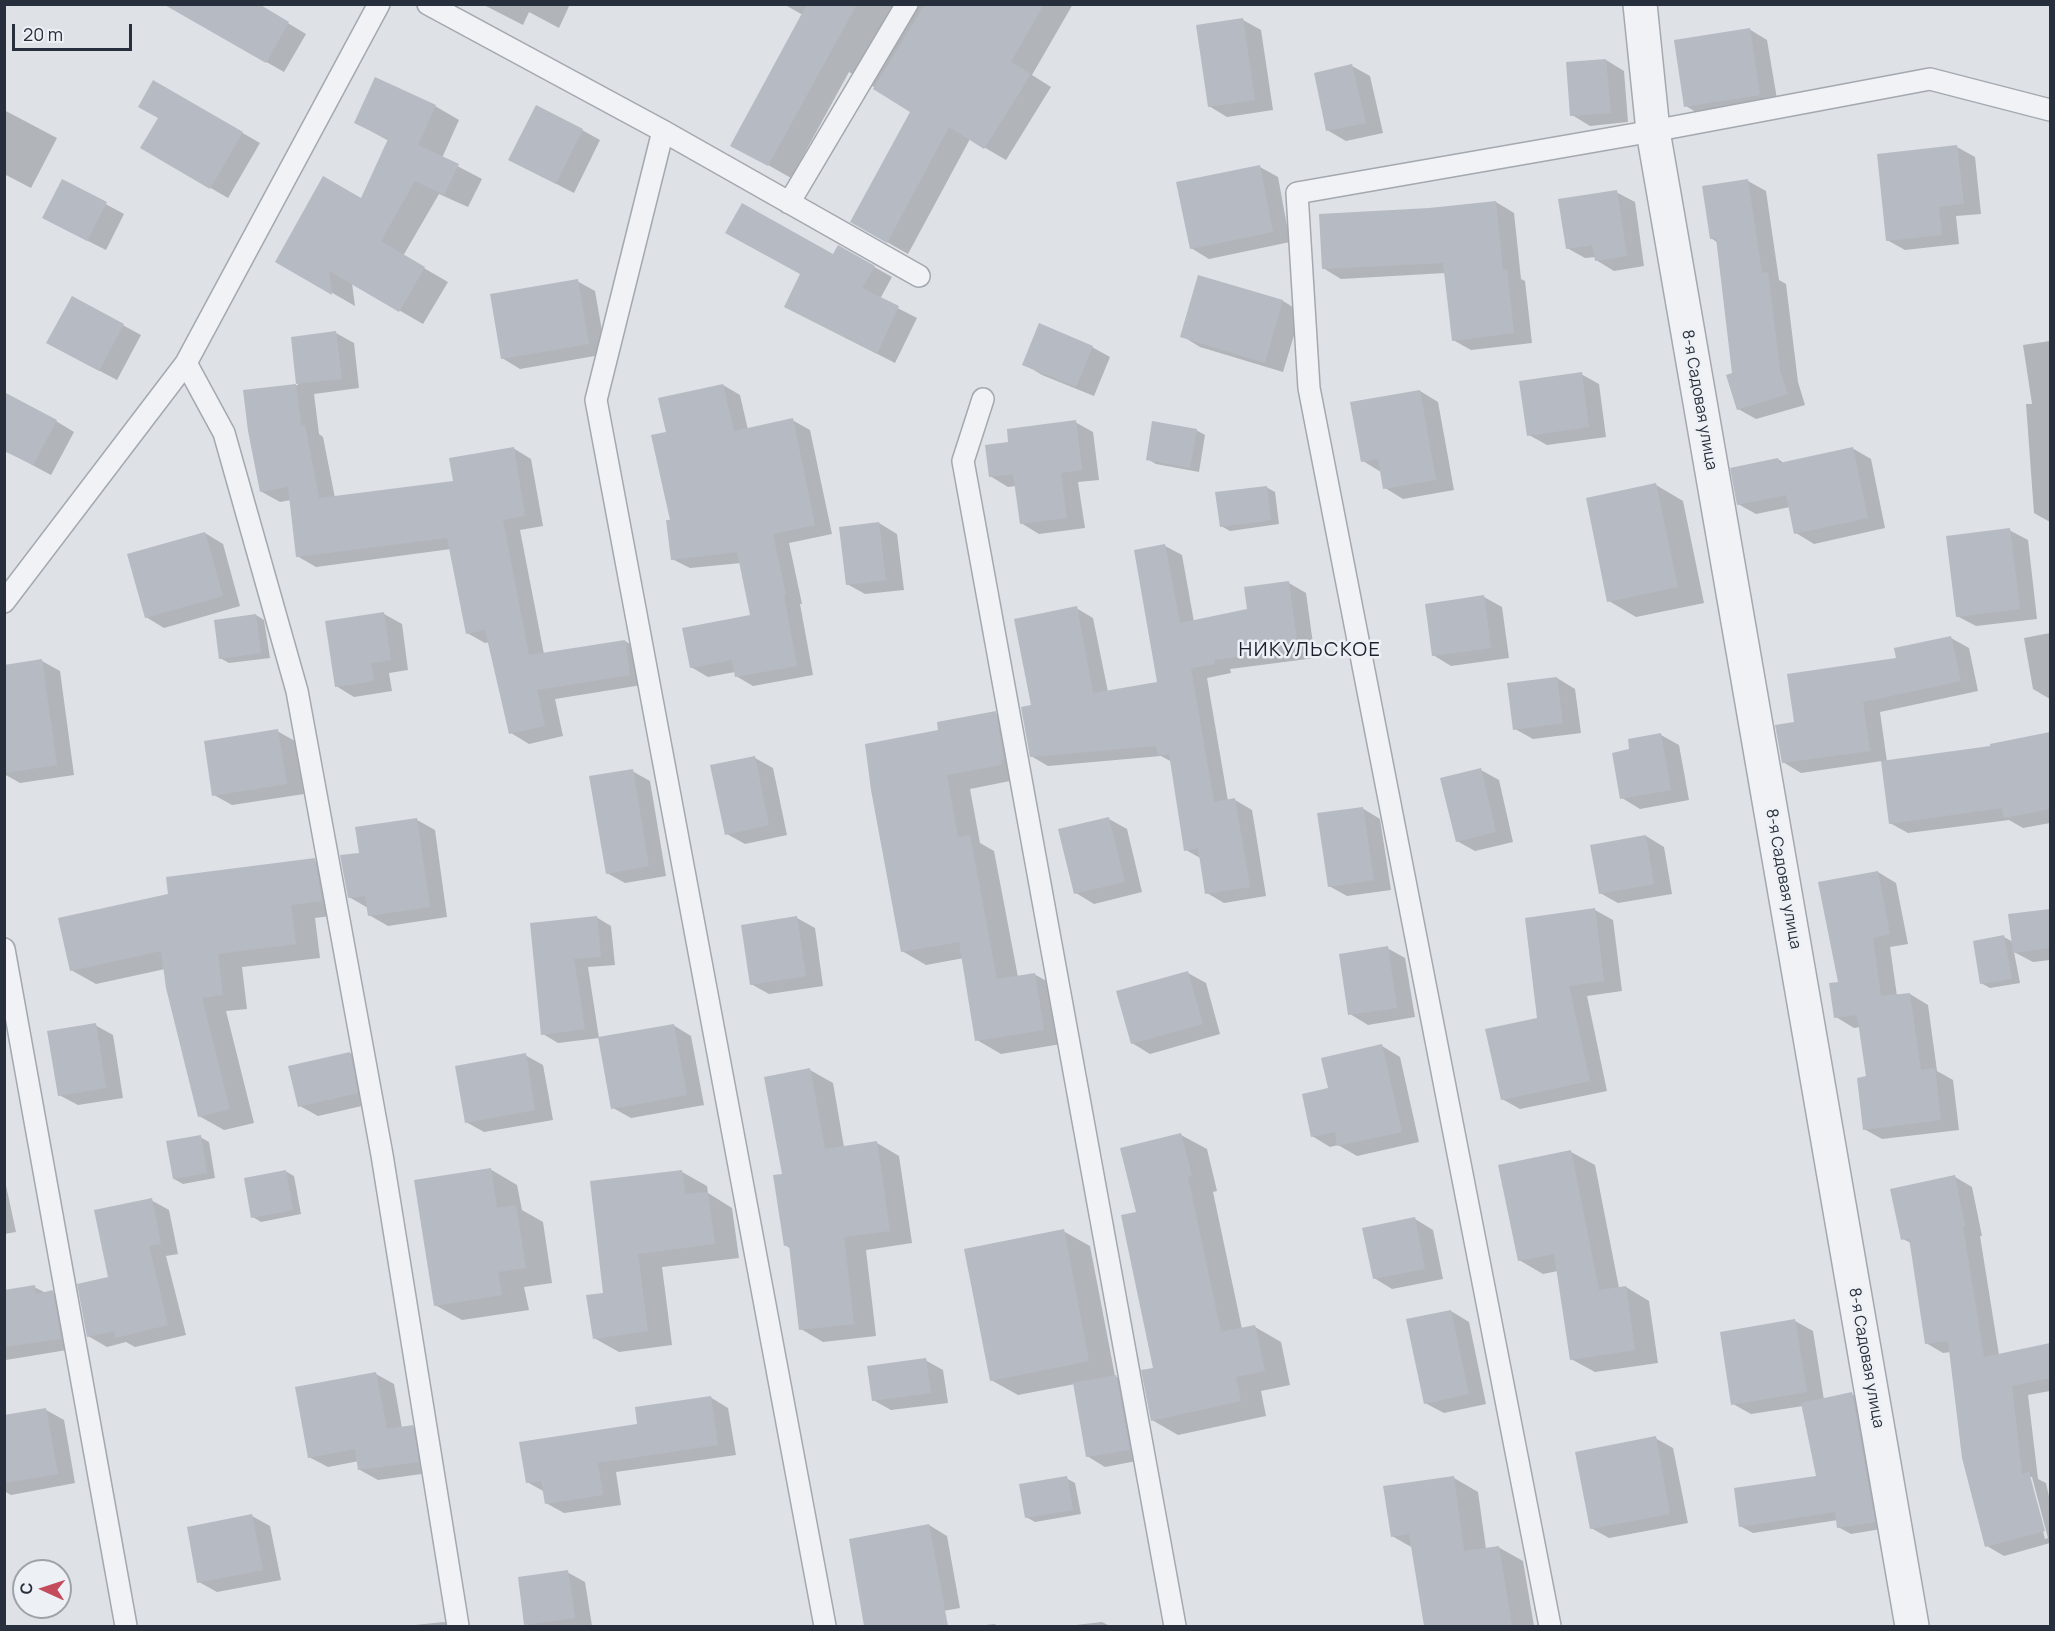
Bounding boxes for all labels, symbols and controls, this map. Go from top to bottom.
scale bar [15,12,135,50]
text: 20 m [23,22,63,46]
street label: 8-я Садовая улица [1677,328,1721,472]
district label: НИКУЛЬСКОЕ [1239,638,1381,662]
street label: 8-я Садовая улица [1761,807,1805,951]
street label: 8-я Садовая улица [1844,1286,1888,1430]
north arrow [12,1559,72,1619]
text: С [15,1582,37,1595]

